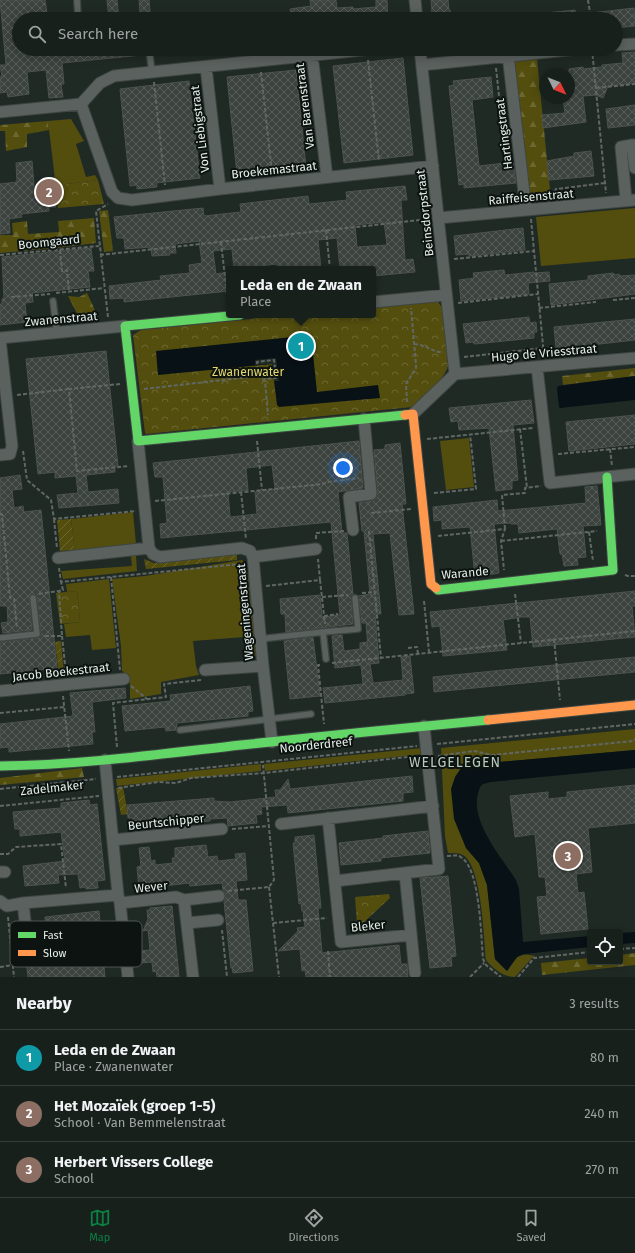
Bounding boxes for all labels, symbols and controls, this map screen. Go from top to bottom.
search box [12,12,623,56]
icon: search [26,23,48,45]
text: Search here [58,25,138,43]
street label: Van Barenstraat [293,62,317,150]
north arrow [539,68,575,104]
street label: Von Liebigstraat [188,84,212,173]
street label: Hartingstraat [493,97,515,170]
street label: Broekemastraat [231,158,318,181]
street label: Beinsdorpstraat [413,168,437,257]
pin: 2 [36,177,62,207]
street label: Raiffeisenstraat [488,186,575,208]
street label: Boomgaard [17,232,81,252]
popup [226,266,376,318]
text: Leda en de Zwaan [240,276,362,294]
text: Place [240,294,271,309]
street label: Zwanenstraat [24,309,99,329]
pin: 1 [288,331,314,361]
street label: Hugo de Vriesstraat [490,341,598,365]
park label: Zwanenwater [212,365,284,379]
your location [333,458,353,478]
street label: Wageningenstraat [234,562,256,661]
street label: Warande [441,564,489,582]
street label: Jacob Boekestraat [12,660,111,684]
street label: Noorderdreef [279,734,354,756]
district label: WELGELEGEN [409,754,501,771]
street label: Zadelmaker [20,778,85,798]
street label: Beurtschipper [127,811,205,833]
pin: 3 [555,841,581,871]
street label: Wever [134,878,169,896]
street label: Bleker [350,917,386,935]
legend [10,921,142,967]
text: Fast [43,929,63,942]
map controls [587,929,623,965]
button: locate [587,929,623,965]
text: Slow [43,947,67,960]
text: Nearby [16,993,71,1014]
text: 3 results [569,996,619,1011]
text: Leda en de Zwaan [54,1041,176,1059]
text: 1 [26,1050,32,1065]
text: 80 m [590,1050,619,1065]
text: Place · Zwanenwater [54,1059,173,1074]
text: Het Mozaïek (groep 1-5) [54,1097,215,1115]
text: 2 [26,1106,32,1121]
text: 240 m [584,1106,619,1121]
text: School · Van Bemmelenstraat [54,1115,226,1130]
text: Herbert Vissers College [54,1153,213,1171]
text: 3 [26,1162,32,1177]
text: 270 m [585,1162,619,1177]
text: School [54,1171,94,1186]
tab: Map [89,1207,111,1244]
tab: Directions [288,1207,339,1244]
tab: Saved [516,1207,546,1244]

